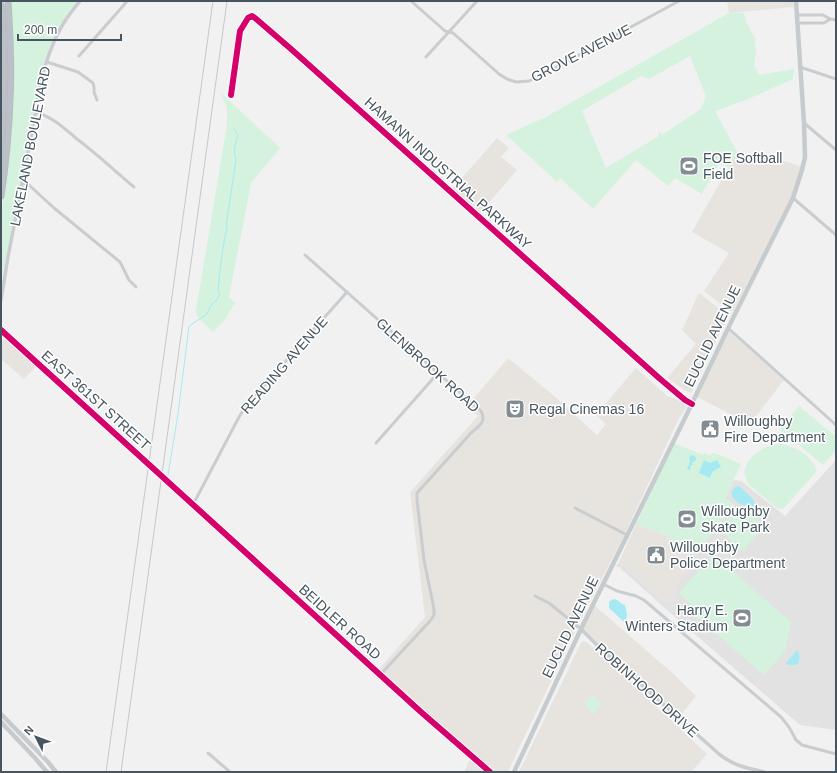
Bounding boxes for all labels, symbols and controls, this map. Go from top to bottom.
scale bar [18,16,121,42]
street label: GROVE AVENUE [528,21,634,85]
text: 200 m [24,23,57,37]
street label: LAKELAND BOULEVARD [7,65,53,227]
street label: HAMANN INDUSTRIAL PARKWAY [361,94,535,253]
place label: FOE Softball Field [703,150,782,182]
sports icon: FOE Softball Field [678,155,700,177]
street label: EUCLID AVENUE [680,283,744,389]
street label: READING AVENUE [237,313,331,417]
street label: GLENBROOK ROAD [373,315,483,415]
street label: EAST 361ST STREET [39,347,154,453]
theatre icon: Regal Cinemas 16 [504,398,526,420]
place label: Regal Cinemas 16 [529,401,644,417]
place label: Willoughby Fire Department [724,413,825,445]
public building icon: Willoughby Fire Department [699,418,721,440]
place label: Willoughby Skate Park [701,503,770,535]
sports icon: Willoughby Skate Park [676,508,698,530]
place label: Willoughby Police Department [670,539,785,571]
public building icon: Willoughby Police Department [645,544,667,566]
street label: EUCLID AVENUE [538,574,602,680]
street label: BEIDLER ROAD [296,581,384,663]
place label: Harry E. Winters Stadium [625,602,728,634]
sports icon: Harry E. Winters Stadium [731,607,753,629]
street label: ROBINHOOD DRIVE [592,640,702,740]
north arrow [16,717,56,757]
text: N [21,723,36,737]

